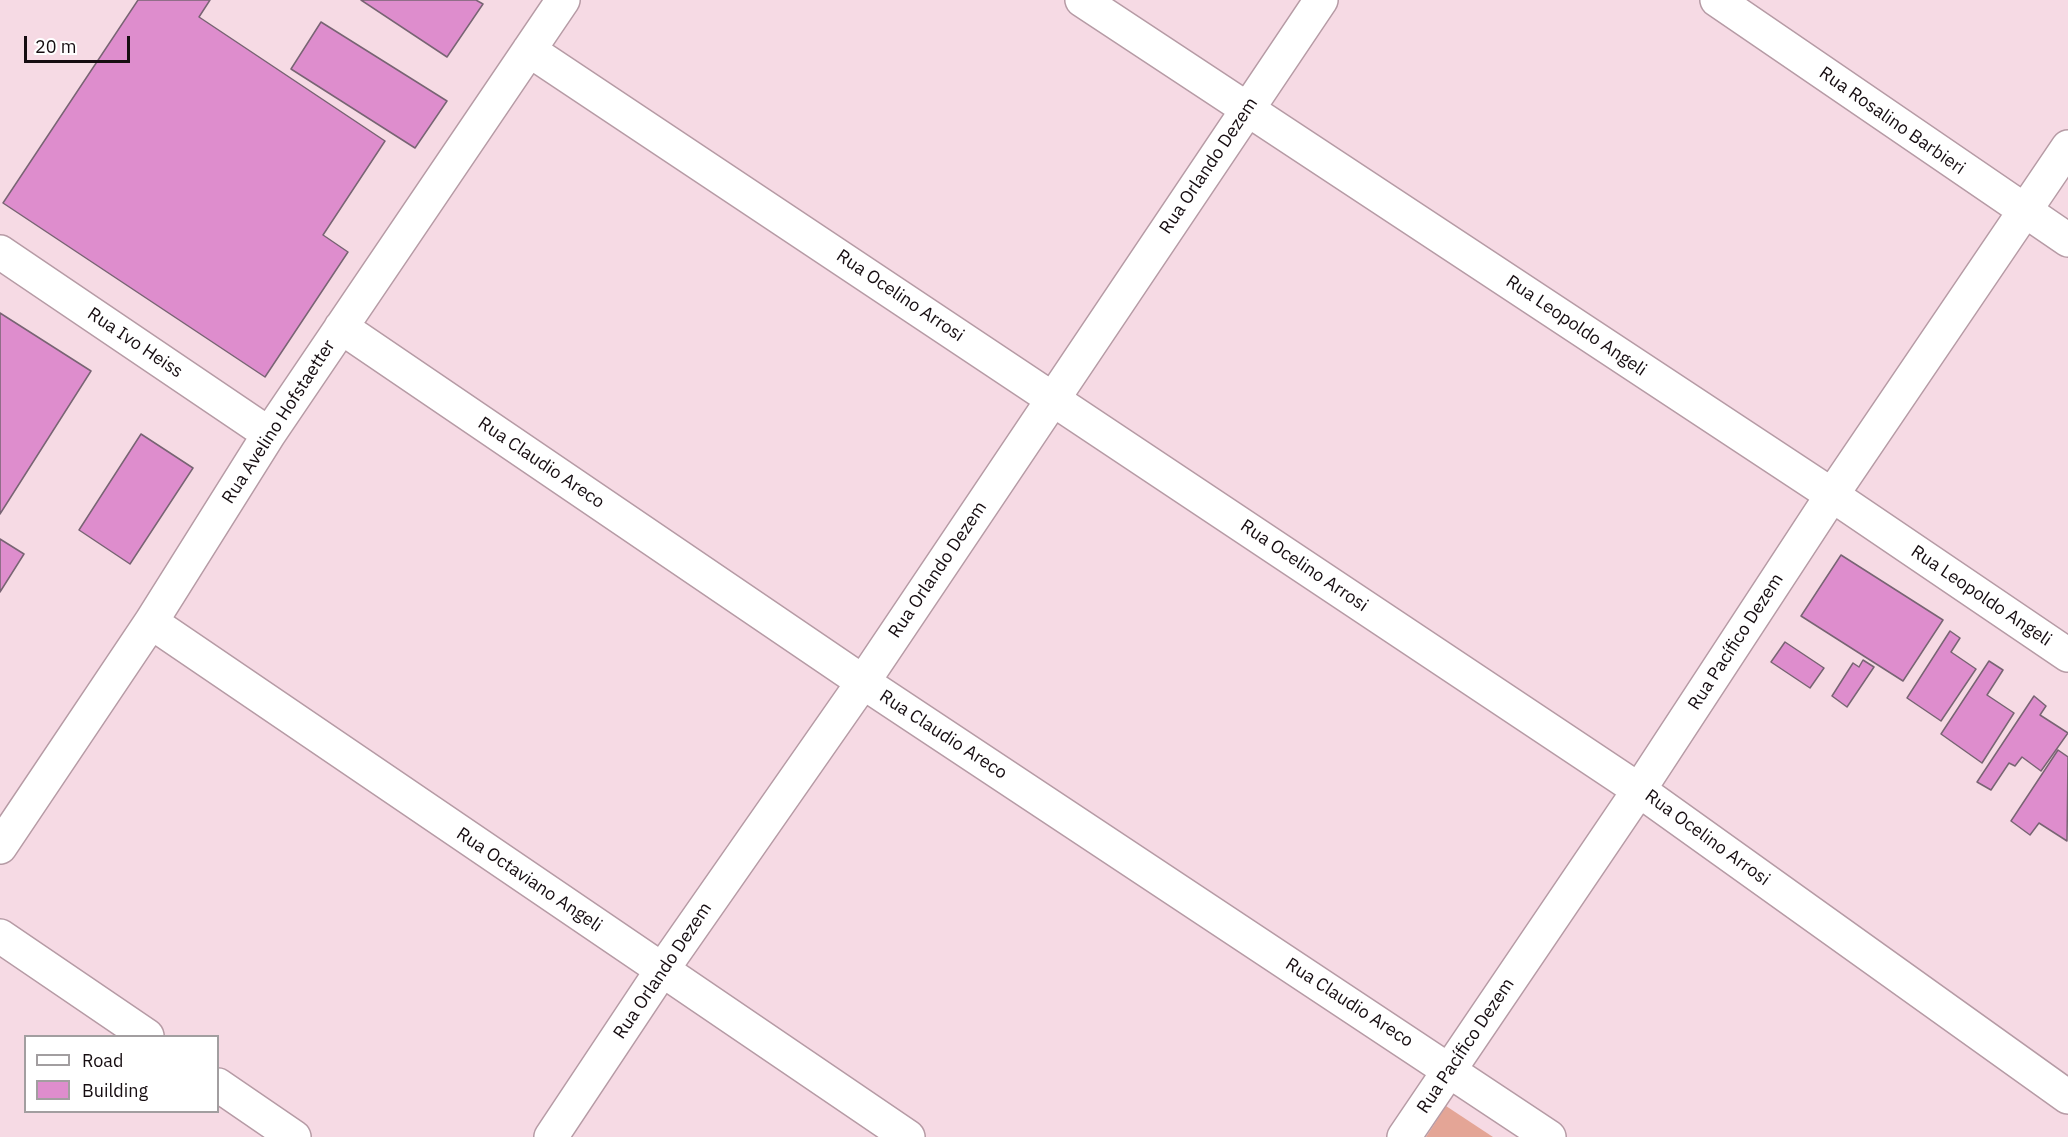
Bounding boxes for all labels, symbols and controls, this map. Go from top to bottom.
scale bar [27,24,134,62]
text: 20 m [35,35,77,58]
street label: Rua Rosalino Barbieri [1815,62,1969,180]
street label: Rua Orlando Dezem [1155,94,1263,238]
street label: Rua Ocelino Arrosi [832,245,968,347]
street label: Rua Leopoldo Angeli [1502,271,1650,381]
street label: Rua Ivo Heiss [83,303,187,383]
street label: Rua Avelino Hofstaetter [218,336,340,508]
street label: Rua Claudio Areco [474,413,608,513]
street label: Rua Orlando Dezem [884,498,992,642]
street label: Rua Ocelino Arrosi [1236,515,1372,617]
street label: Rua Leopoldo Angeli [1907,541,2055,651]
street label: Rua Pacífico Dezem [1684,570,1788,714]
street label: Rua Claudio Areco [875,686,1011,784]
street label: Rua Ocelino Arrosi [1640,785,1774,891]
street label: Rua Octaviano Angeli [452,823,606,937]
street label: Rua Orlando Dezem [609,899,717,1043]
street label: Rua Claudio Areco [1281,954,1417,1052]
street label: Rua Pacífico Dezem [1413,974,1519,1118]
legend [24,1035,219,1113]
text: Road [82,1049,123,1072]
text: Building [82,1079,148,1102]

